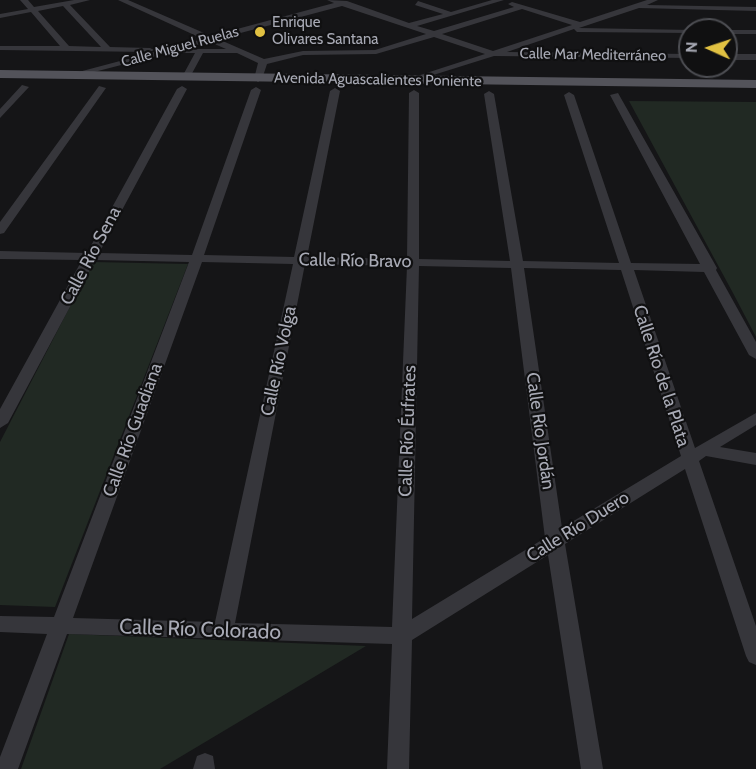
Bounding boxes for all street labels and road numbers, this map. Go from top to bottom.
street label: Calle Miguel Ruelas [119,23,241,71]
street label: Calle Mar Mediterráneo [520,45,666,65]
street label: Avenida Aguascalientes Poniente [274,69,482,91]
street label: Calle Río Sena [56,203,126,309]
street label: Calle Río Bravo [298,249,412,273]
street label: Calle Río de la Plata [628,302,694,450]
street label: Calle Río Volga [257,304,301,418]
street label: Calle Río Guadiana [99,360,167,500]
street label: Calle Río Éufrates [395,365,421,497]
street label: Calle Río Jordán [521,371,559,491]
street label: Calle Río Duero [523,487,633,567]
street label: Calle Río Colorado [119,615,281,645]

